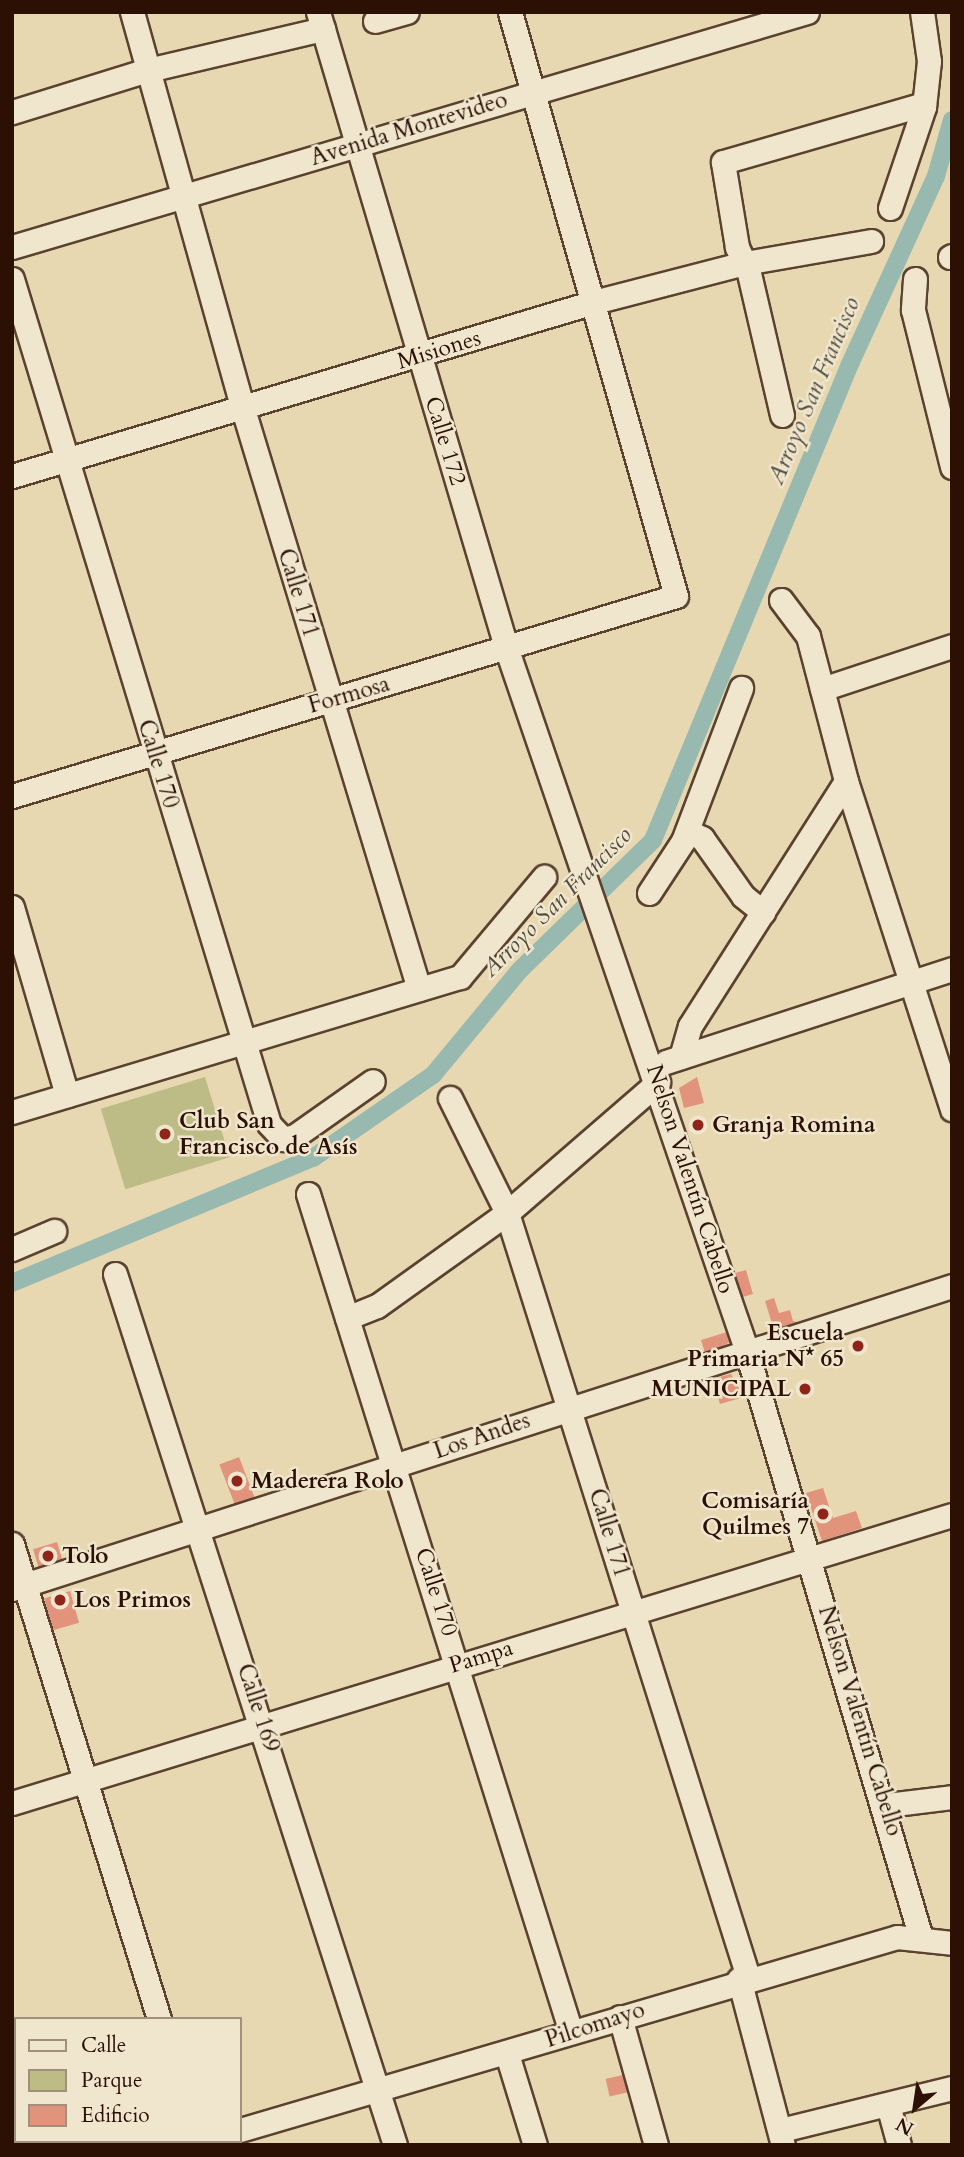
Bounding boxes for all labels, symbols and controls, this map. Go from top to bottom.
street label: Avenida Montevideo [307,86,511,172]
water label: Arroyo San Francisco [762,293,866,489]
street label: Misiones [394,324,484,376]
street label: Calle 172 [418,393,472,489]
street label: Calle 171 [271,545,325,641]
street label: Formosa [305,670,393,720]
street label: Calle 170 [131,716,185,812]
water label: Arroyo San Francisco [476,821,638,983]
street label: Nelson Valentín Cabello [640,1061,740,1297]
place label: Club San Francisco de Asís [179,1107,358,1161]
place label: Granja Romina [712,1111,875,1139]
marker: Granja Romina [690,1117,706,1133]
marker: Club San Francisco de Asís [157,1126,173,1142]
place label: Escuela Primaria N* 65 [687,1319,844,1373]
marker: Escuela Primaria N* 65 [850,1338,866,1354]
place label: MUNICIPAL [651,1375,791,1403]
marker: MUNICIPAL [797,1381,813,1397]
street label: Los Andes [430,1407,534,1465]
place label: Maderera Rolo [251,1467,404,1495]
marker: Maderera Rolo [229,1473,245,1489]
street label: Calle 171 [582,1485,636,1581]
place label: Comisaría Quilmes 7 [701,1487,809,1541]
marker: Comisaría Quilmes 7 [815,1506,831,1522]
place label: Tolo [62,1542,108,1570]
street label: Calle 170 [409,1544,463,1640]
marker: Tolo [40,1548,56,1564]
place label: Los Primos [74,1586,191,1614]
marker: Los Primos [52,1592,68,1608]
street label: Nelson Valentín Cabello [812,1603,908,1839]
street label: Pampa [446,1634,516,1680]
street label: Calle 169 [231,1660,285,1756]
street label: Pilcomayo [542,1996,648,2054]
legend [14,2017,242,2143]
text: Calle [81,2031,126,2060]
text: Parque [81,2066,142,2095]
north arrow [880,2073,950,2143]
text: Edificio [81,2101,150,2130]
text: N [891,2111,918,2142]

